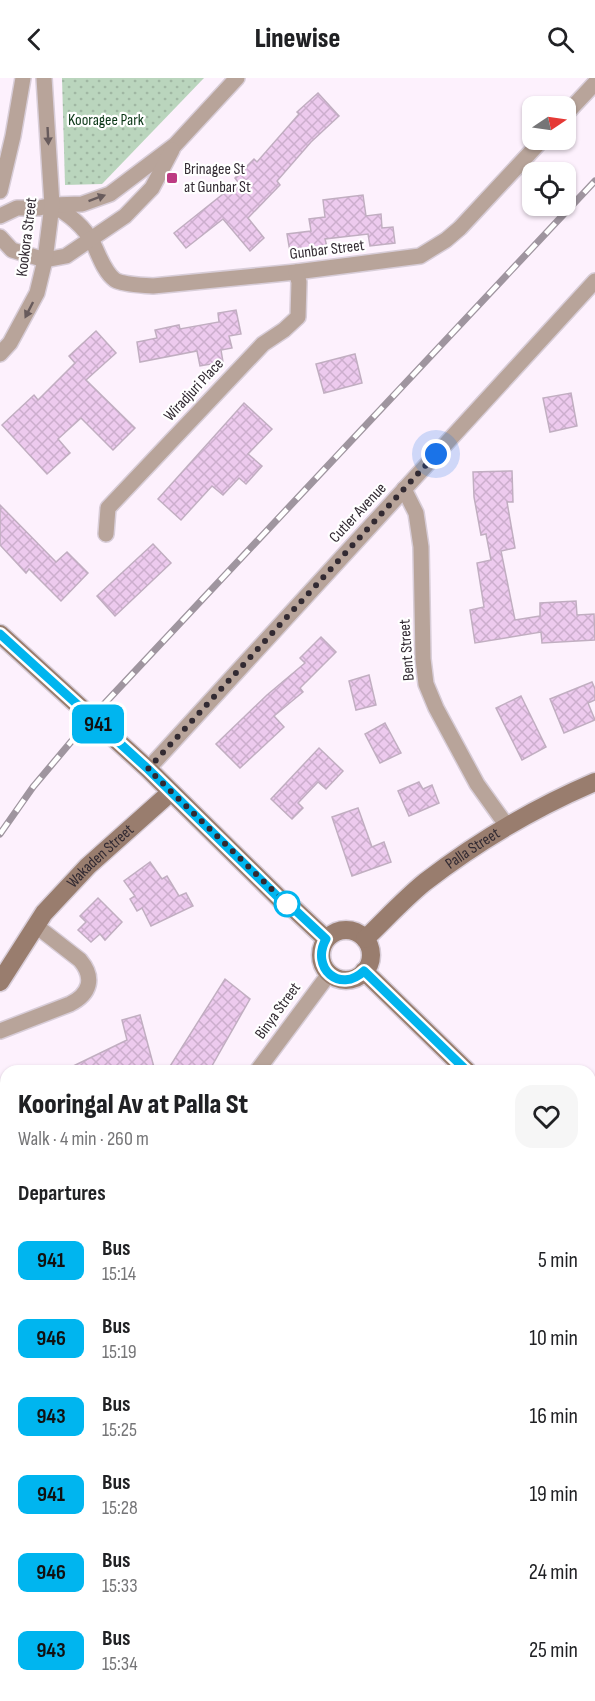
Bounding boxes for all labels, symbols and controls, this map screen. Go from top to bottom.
icon: back [18,23,51,56]
text: Linewise [255,23,340,55]
icon: search [544,23,577,56]
north arrow [522,96,576,150]
map controls [522,96,576,216]
park label: Kooragee Park [68,111,144,130]
one-way arrow [43,127,52,146]
place label: Brinagee St at Gunbar St [184,160,251,197]
button: locate [522,162,576,216]
marker: Brinagee St at Gunbar St [165,171,179,185]
one-way arrow [88,193,106,203]
street label: Kookora Street [13,196,41,278]
street label: Gunbar Street [289,236,366,264]
one-way arrow [24,301,33,318]
street label: Wiradjuri Place [160,355,228,425]
your location [421,439,451,469]
street label: Cutler Avenue [325,479,391,547]
street label: Bent Street [395,618,419,681]
line badge: 941 [63,704,132,744]
text: 941 [84,712,112,737]
street label: Wakaden Street [63,820,138,892]
street label: Palla Street [442,824,503,873]
unlabelled marker [274,891,300,917]
street label: Binya Street [251,979,305,1043]
button: heart [515,1085,578,1148]
text: Kooringal Av at Palla St [18,1088,248,1121]
text: Walk · 4 min · 260 m [18,1127,149,1151]
text: Departures [18,1180,106,1207]
text: Bus [102,1235,131,1262]
text: 5 min [538,1247,578,1274]
text: 941 [37,1248,65,1273]
text: 15:14 [102,1262,136,1286]
text: Bus [102,1313,131,1340]
text: 10 min [529,1325,578,1352]
text: 946 [36,1326,66,1351]
text: 15:19 [102,1340,137,1364]
text: Bus [102,1391,131,1418]
text: 16 min [530,1403,578,1430]
text: 943 [36,1404,66,1429]
text: 15:25 [102,1418,137,1442]
text: Bus [102,1469,131,1496]
text: 19 min [529,1481,578,1508]
text: 941 [37,1482,65,1507]
text: 15:28 [102,1496,138,1520]
text: Bus [102,1547,131,1574]
text: 24 min [529,1559,578,1586]
text: 946 [36,1560,66,1585]
text: 15:33 [102,1574,138,1598]
text: Bus [102,1625,131,1652]
text: 25 min [529,1637,578,1664]
text: 943 [36,1638,66,1663]
text: 15:34 [102,1652,138,1676]

